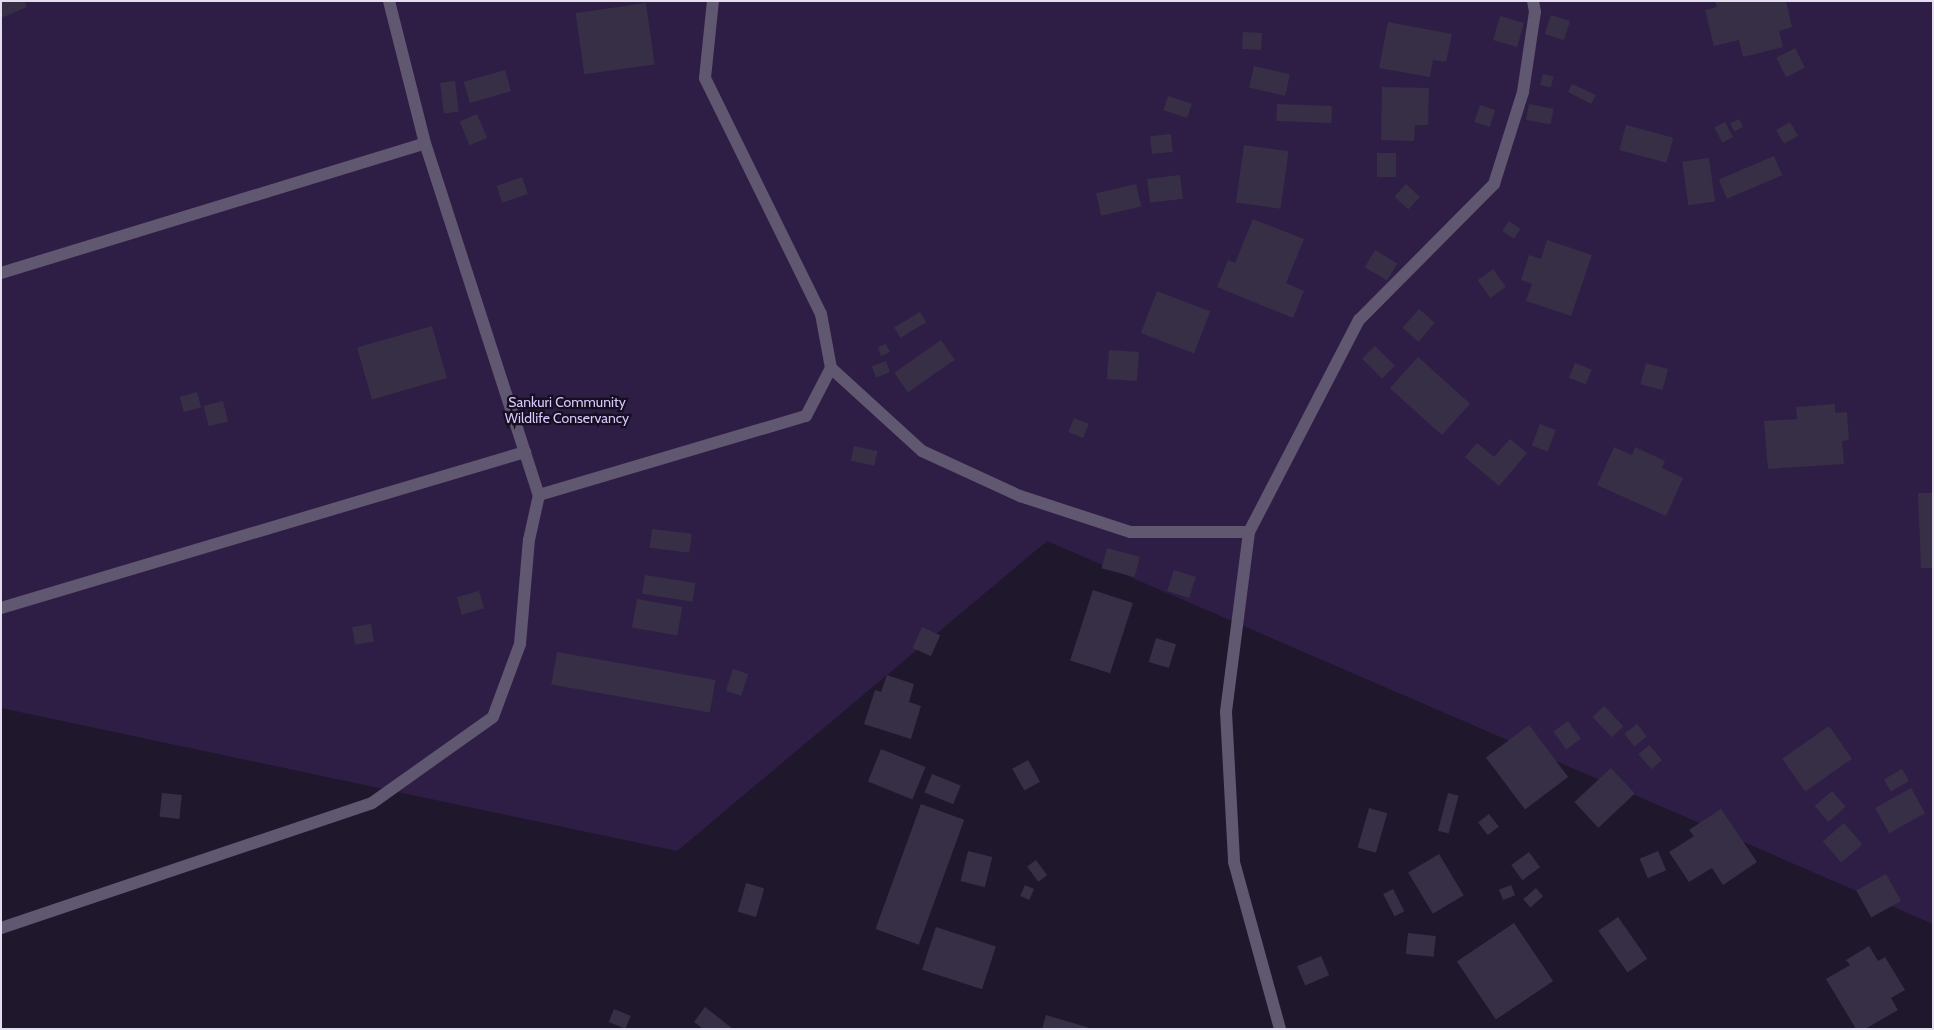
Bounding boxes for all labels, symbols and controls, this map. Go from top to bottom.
park label: Sankuri Community Wildlife Conservancy [505,394,629,427]

